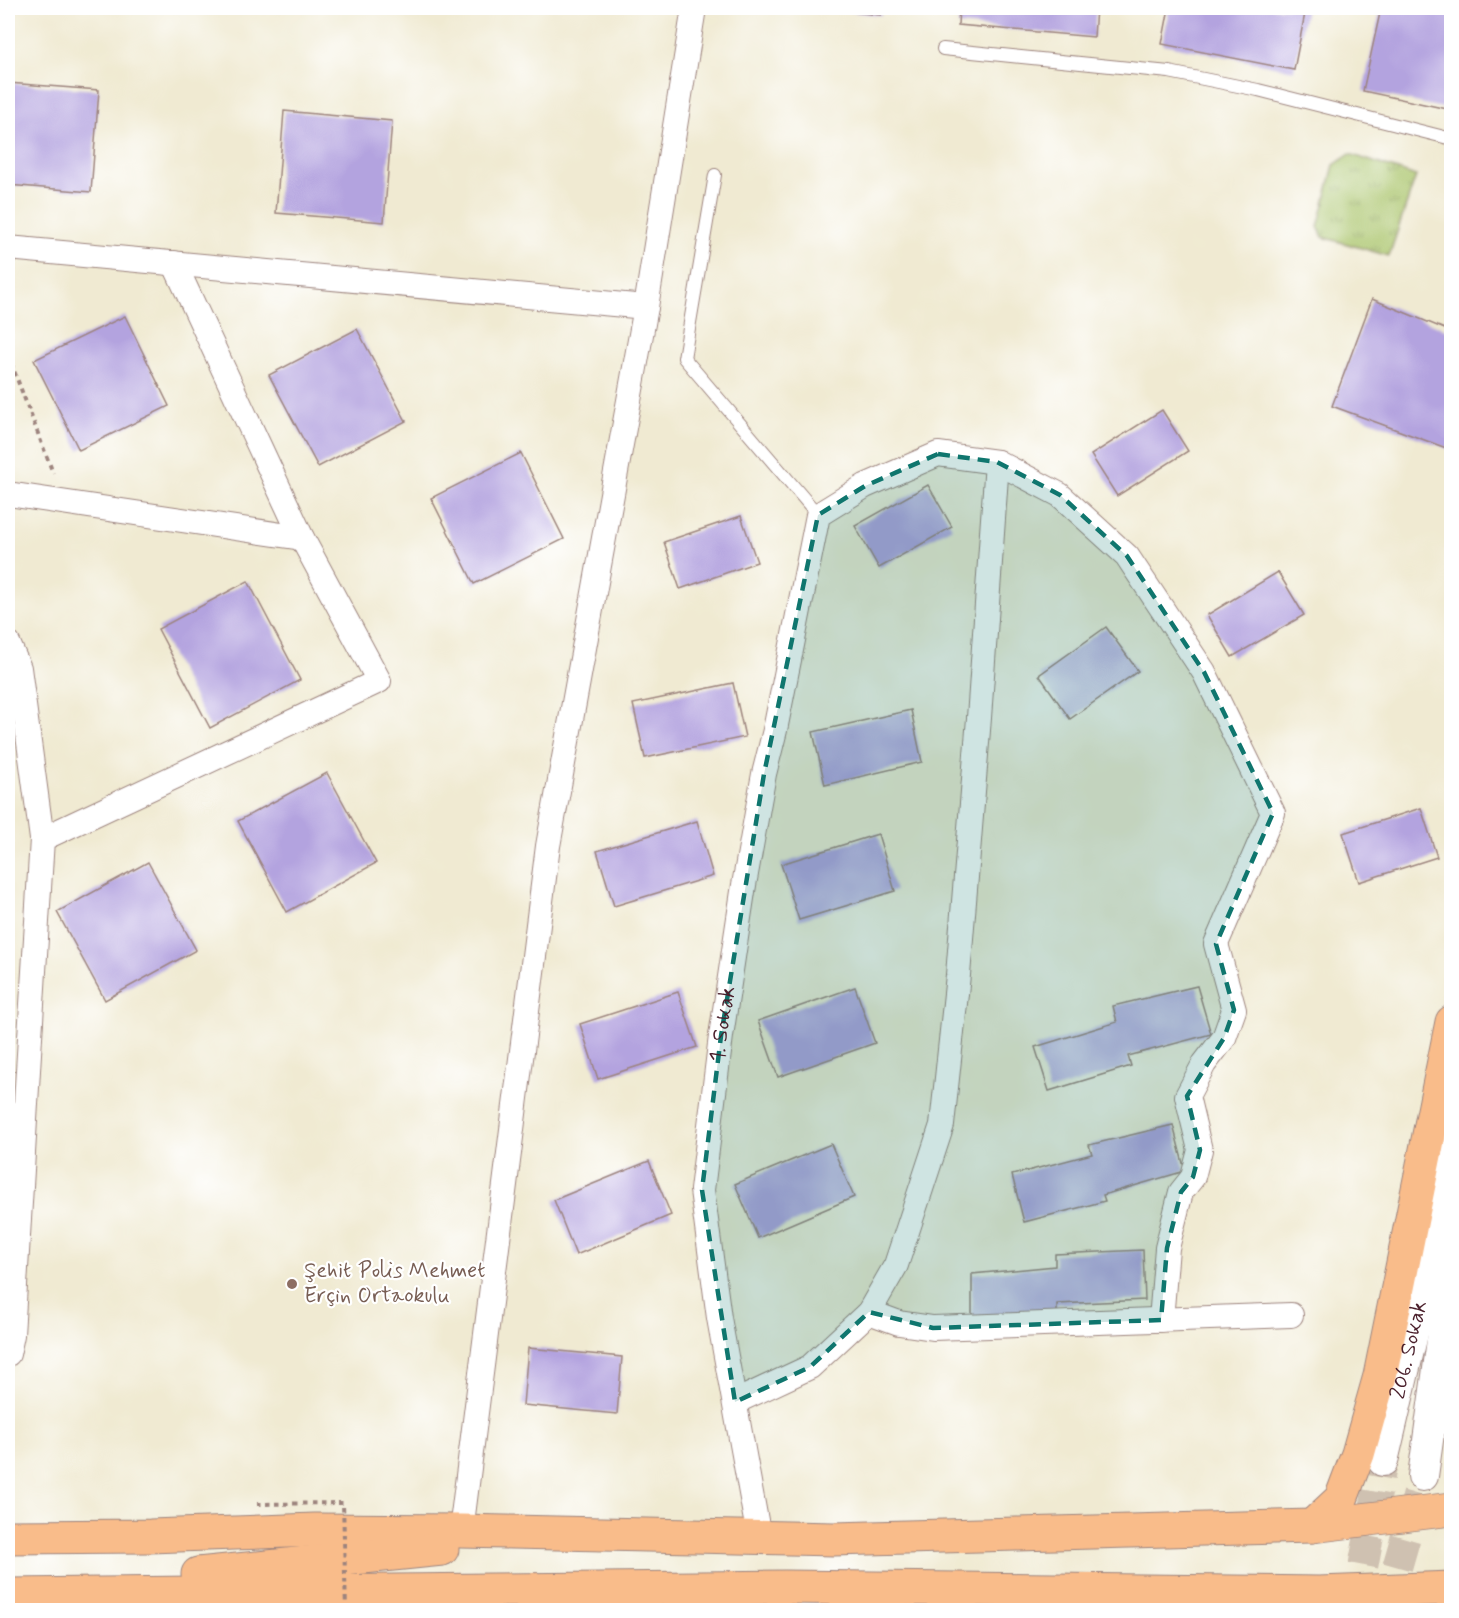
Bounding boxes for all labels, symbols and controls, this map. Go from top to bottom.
street label: 1. Sokak [704,984,742,1063]
place label: Şehit Polis Mehmet Erçin Ortaokulu [304,1257,486,1310]
marker: Şehit Polis Mehmet Erçin Ortaokulu [285,1277,299,1291]
street label: 206. Sokak [1384,1298,1434,1402]

